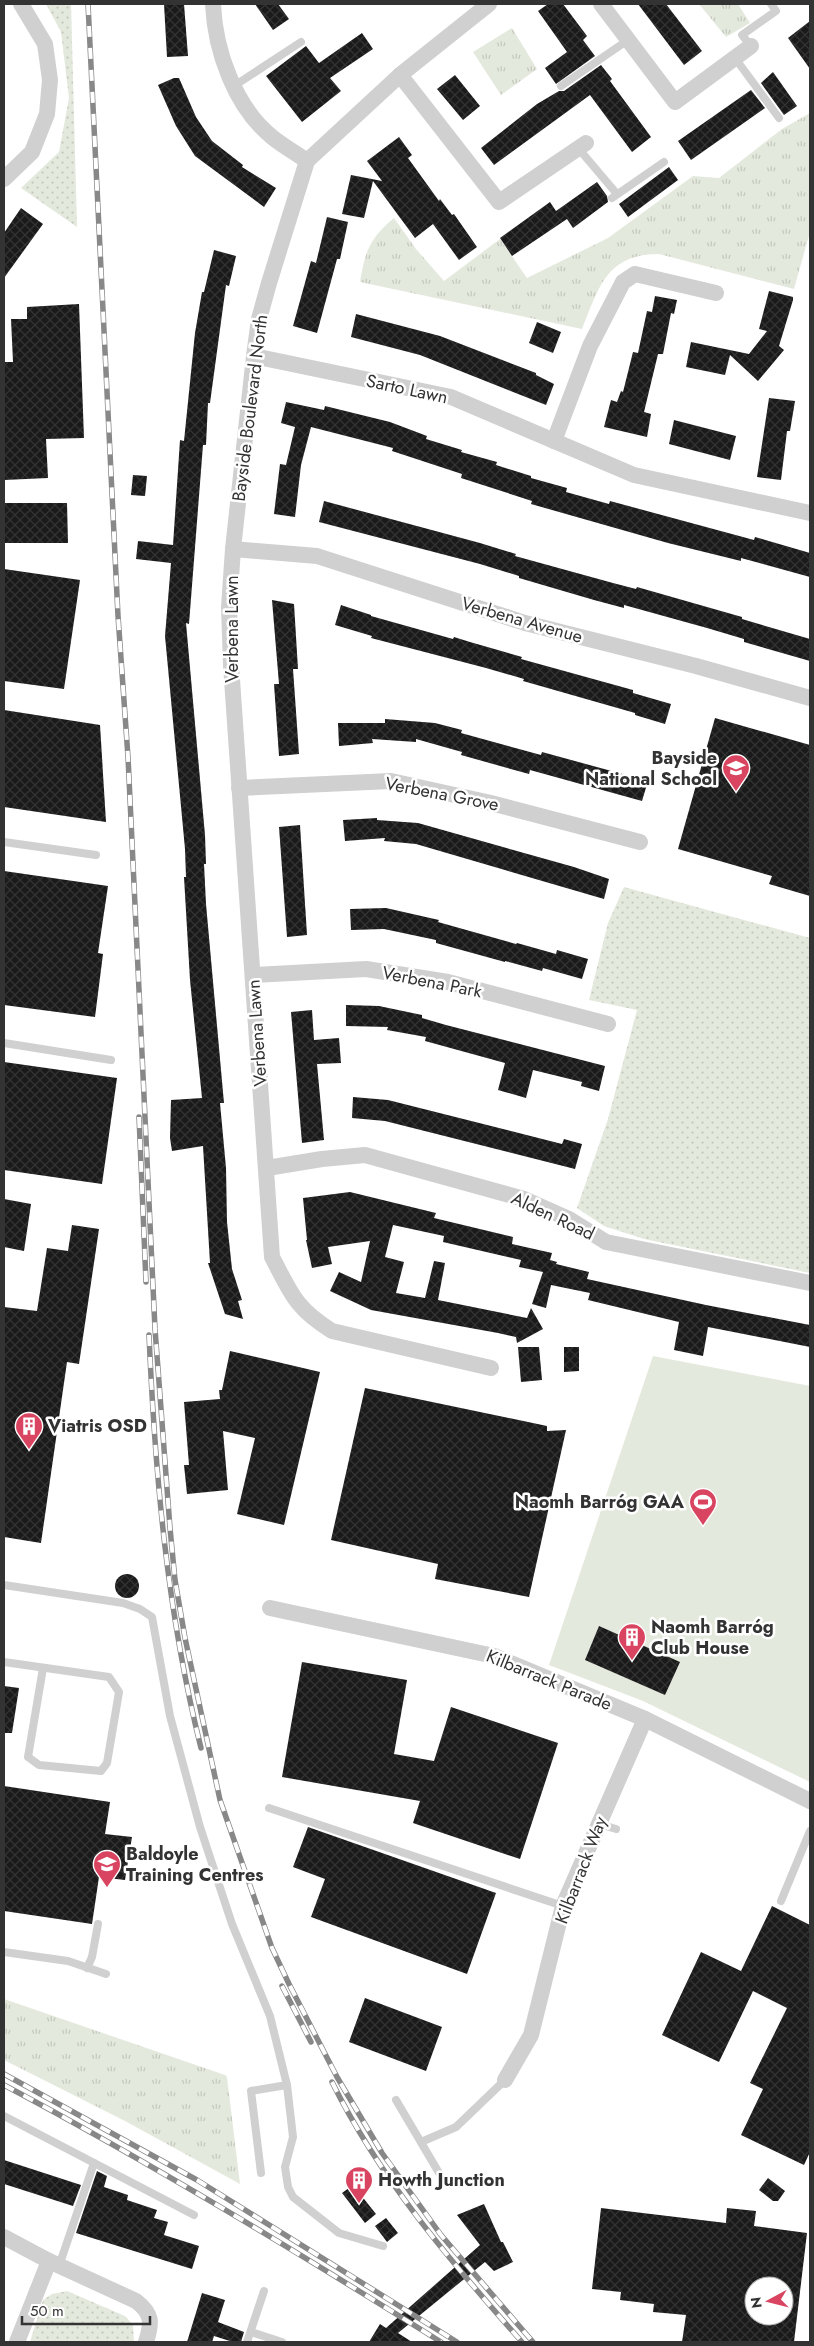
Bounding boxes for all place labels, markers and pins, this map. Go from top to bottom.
place label: Bayside National School [585,745,717,792]
school or university icon: Bayside National School [721,753,751,792]
building icon: Viatris OSD [14,1411,44,1450]
place label: Viatris OSD [47,1413,147,1439]
sports icon: Naomh Barróg GAA [688,1487,718,1526]
place label: Naomh Barróg GAA [515,1489,685,1515]
place label: Naomh Barróg Club House [651,1614,774,1661]
building icon: Naomh Barróg Club House [617,1622,647,1661]
place label: Baldoyle Training Centres [126,1841,263,1888]
school or university icon: Baldoyle Training Centres [92,1849,122,1888]
building icon: Howth Junction [344,2165,374,2204]
place label: Howth Junction [378,2167,505,2193]

